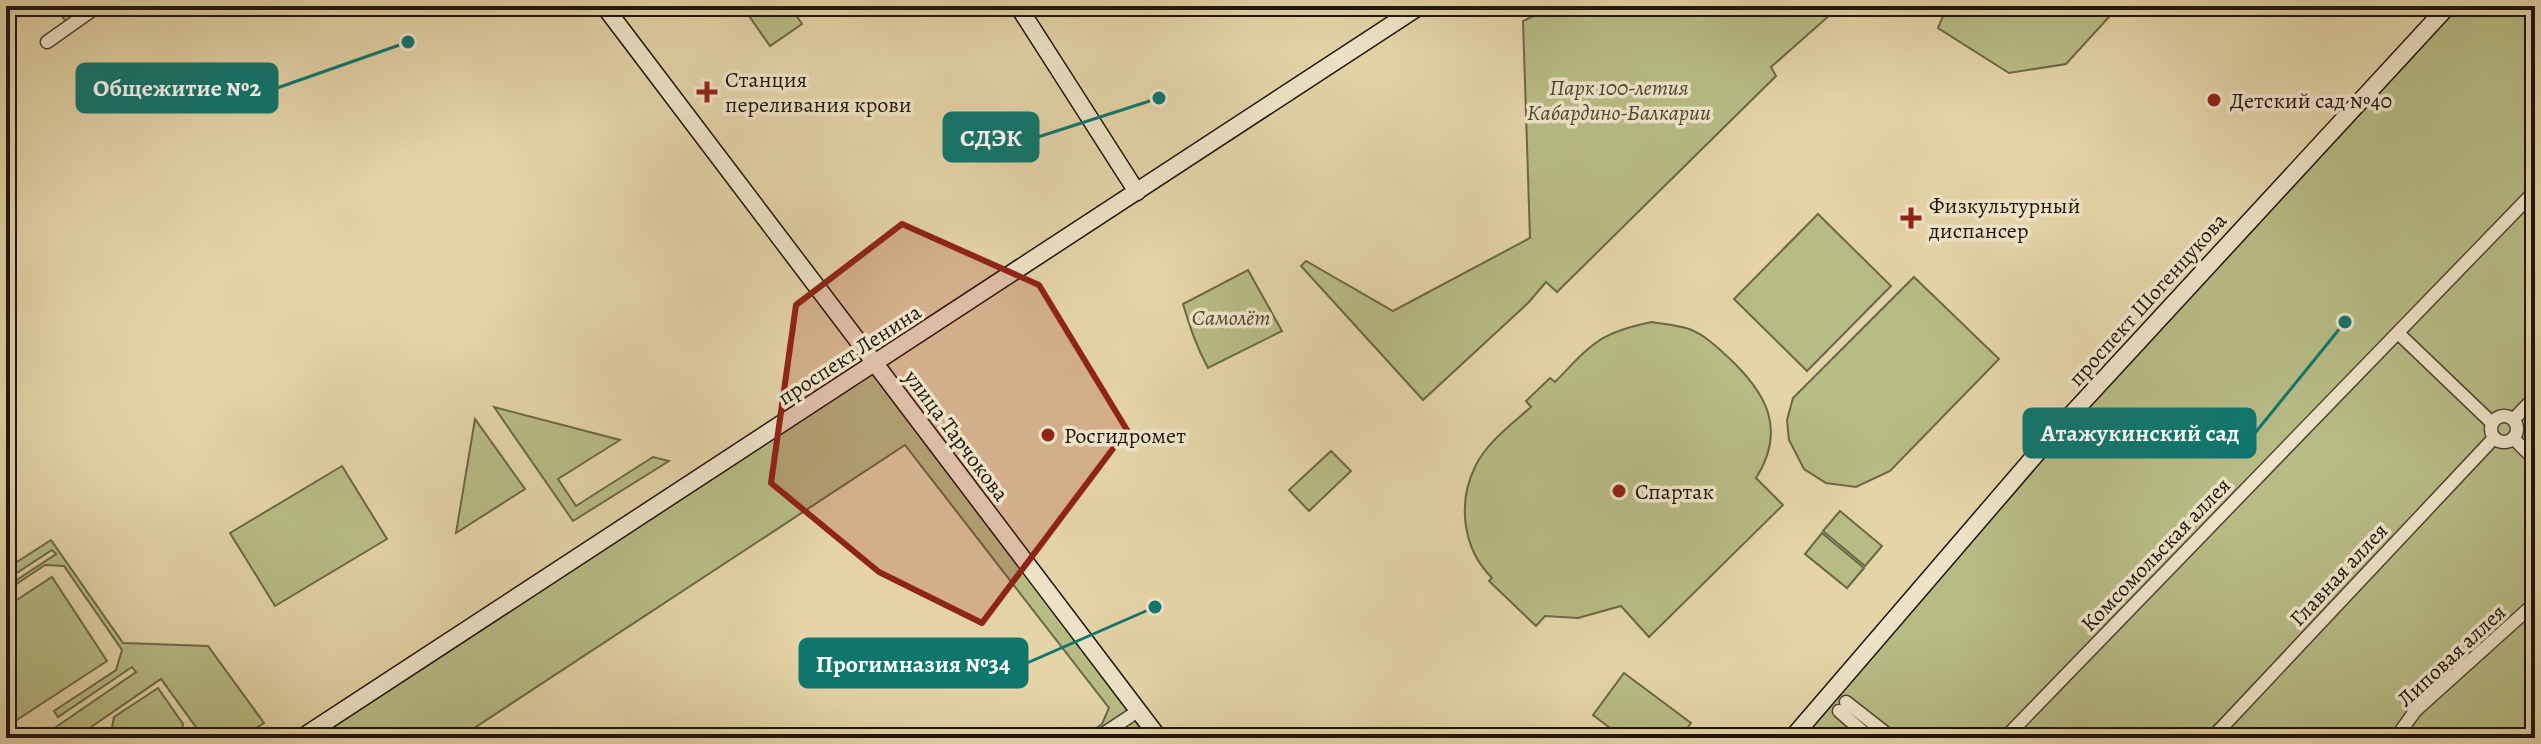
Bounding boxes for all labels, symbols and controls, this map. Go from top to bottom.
callout: Общежитие №2 [77,64,277,112]
place label: Станция переливания крови [725,65,912,120]
text: Общежитие №2 [93,72,261,104]
park label: Парк 100-летия Кабардино-Балкарии [1527,73,1711,128]
marker: Станция переливания крови [696,81,718,103]
place label: Детский сад №40 [2230,86,2392,116]
marker: Детский сад №40 [2205,91,2223,109]
callout: СДЭК [944,113,1038,161]
text: СДЭК [960,122,1022,154]
place label: Физкультурный диспансер [1928,191,2080,246]
street label: проспект Шогенцукова [2062,206,2234,393]
marker: Физкультурный диспансер [1900,207,1922,229]
street label: проспект Ленина [772,297,928,412]
park label: Самолёт [1192,303,1270,333]
street label: улица Тарчокова [896,363,1016,508]
callout: Атажукинский сад [2024,409,2255,457]
text: Атажукинский сад [2040,417,2239,449]
place label: Росгидромет [1064,421,1186,451]
marker: Росгидромет [1039,426,1057,444]
street label: Комсомольская аллея [2074,471,2237,638]
place label: Спартак [1635,477,1714,507]
marker: Спартак [1610,482,1628,500]
street label: Главная аллея [2283,516,2395,633]
street label: Липовая аллея [2391,598,2513,714]
callout: Прогимназия №34 [800,639,1027,687]
text: Прогимназия №34 [816,648,1010,680]

